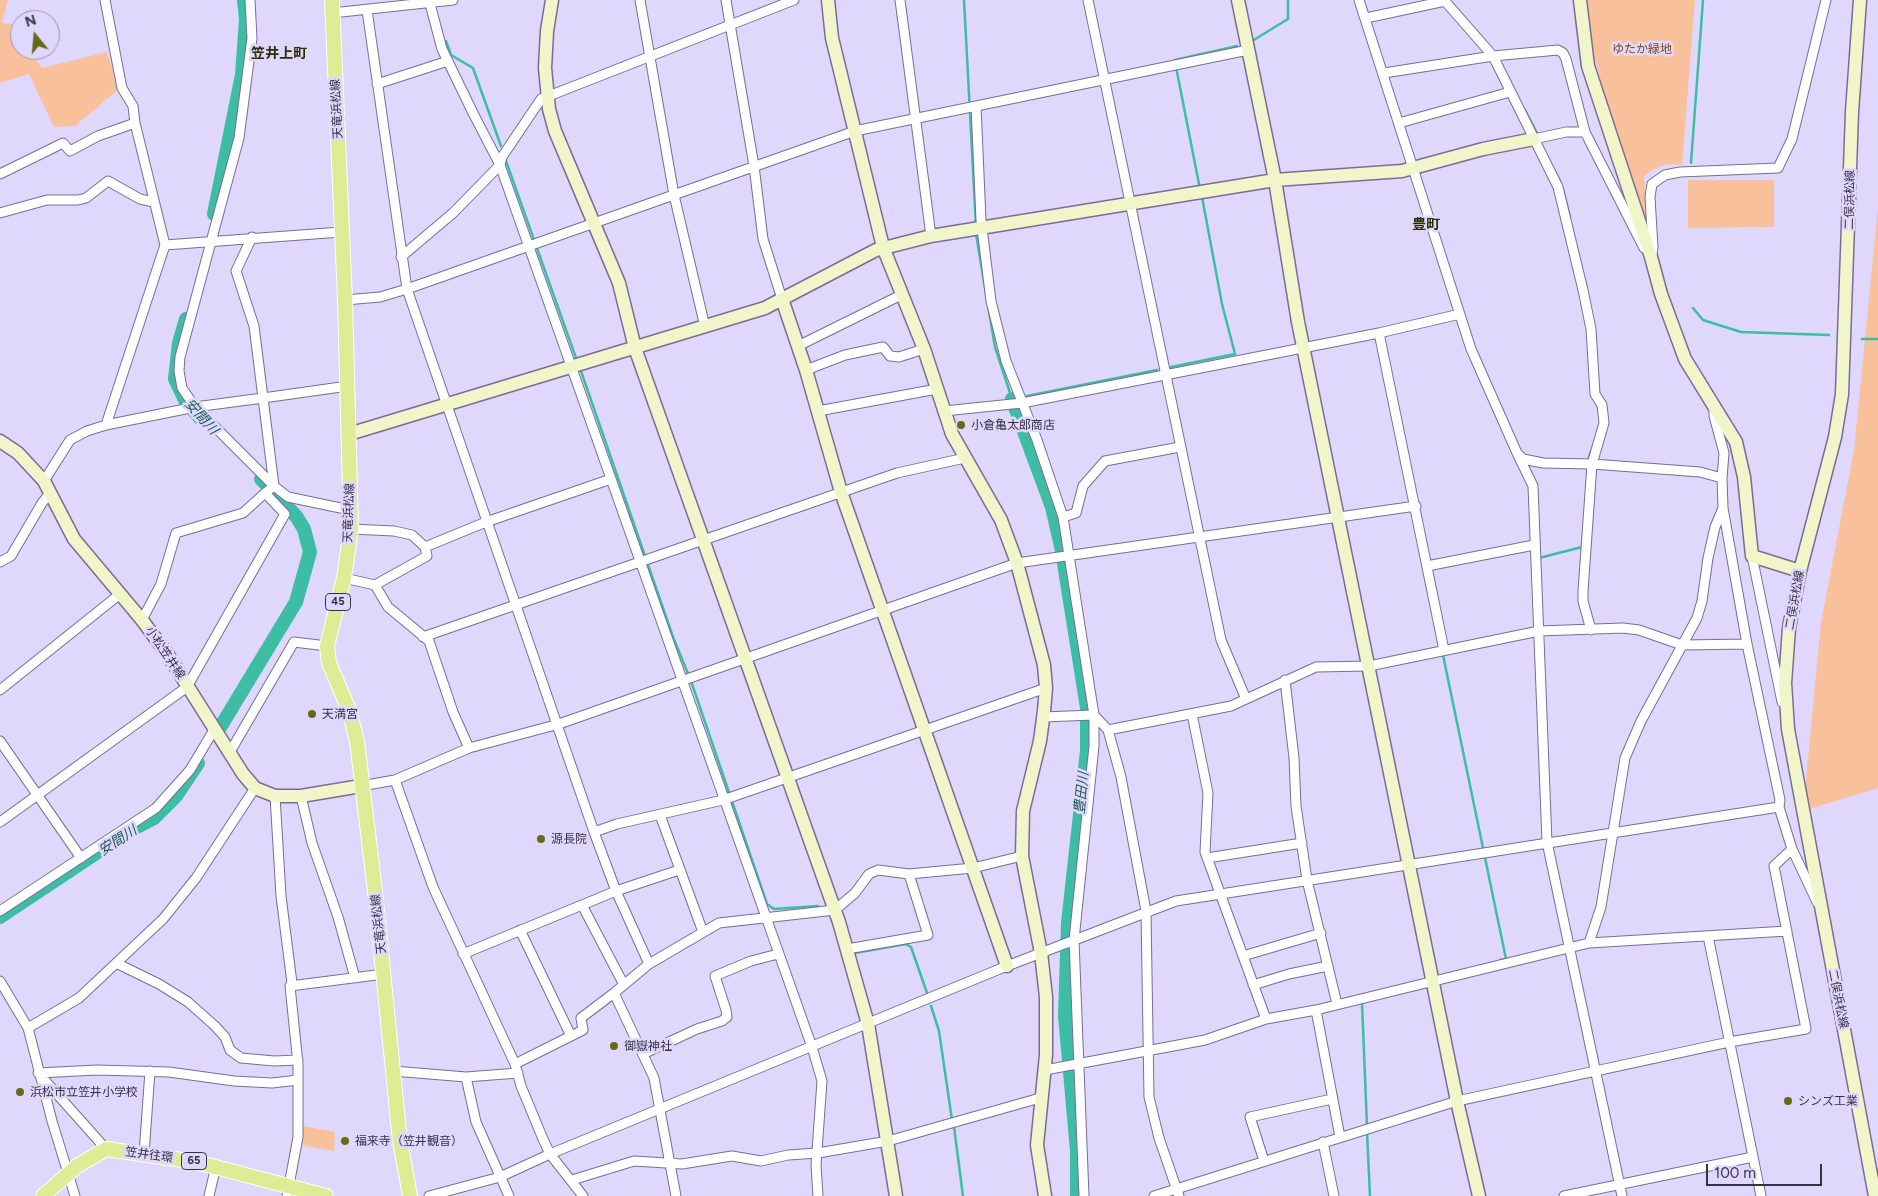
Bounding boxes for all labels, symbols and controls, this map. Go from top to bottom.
north arrow [10,10,60,60]
text: N [23,11,38,31]
park label: ゆたか緑地 [1612,42,1672,56]
district label: 笠井上町 [251,46,307,62]
street label: 天竜浜松線 [328,79,346,139]
street label: 二俣浜松線 [1842,170,1858,230]
district label: 豊町 [1412,217,1440,233]
water label: 安間川 [181,396,221,438]
place label: 小倉亀太郎商店 [971,418,1055,432]
marker: 小倉亀太郎商店 [955,419,967,431]
street label: 天竜浜松線 [341,483,357,543]
street label: 二俣浜松線 [1783,569,1807,631]
road number: 45 [326,594,350,610]
street label: 小松笠井線 [142,624,188,682]
place label: 天満宮 [322,707,358,721]
marker: 天満宮 [306,708,318,720]
water label: 豊田川 [1071,771,1093,815]
water label: 安間川 [96,823,140,859]
place label: 源長院 [551,832,587,846]
marker: 源長院 [535,833,547,845]
street label: 天竜浜松線 [369,893,389,955]
street label: 二俣浜松線 [1825,968,1851,1030]
place label: 御嶽神社 [624,1039,672,1053]
marker: 御嶽神社 [608,1040,620,1052]
place label: 浜松市立笠井小学校 [30,1085,138,1099]
marker: 浜松市立笠井小学校 [14,1086,26,1098]
place label: シンズ工業 [1798,1094,1858,1108]
marker: シンズ工業 [1782,1095,1794,1107]
place label: 福来寺（笠井観音） [355,1134,463,1148]
marker: 福来寺（笠井観音） [339,1135,351,1147]
street label: 笠井往環 [124,1145,174,1165]
road number: 65 [182,1152,206,1170]
scale bar [1708,1154,1824,1186]
text: 100 m [1714,1164,1756,1182]

